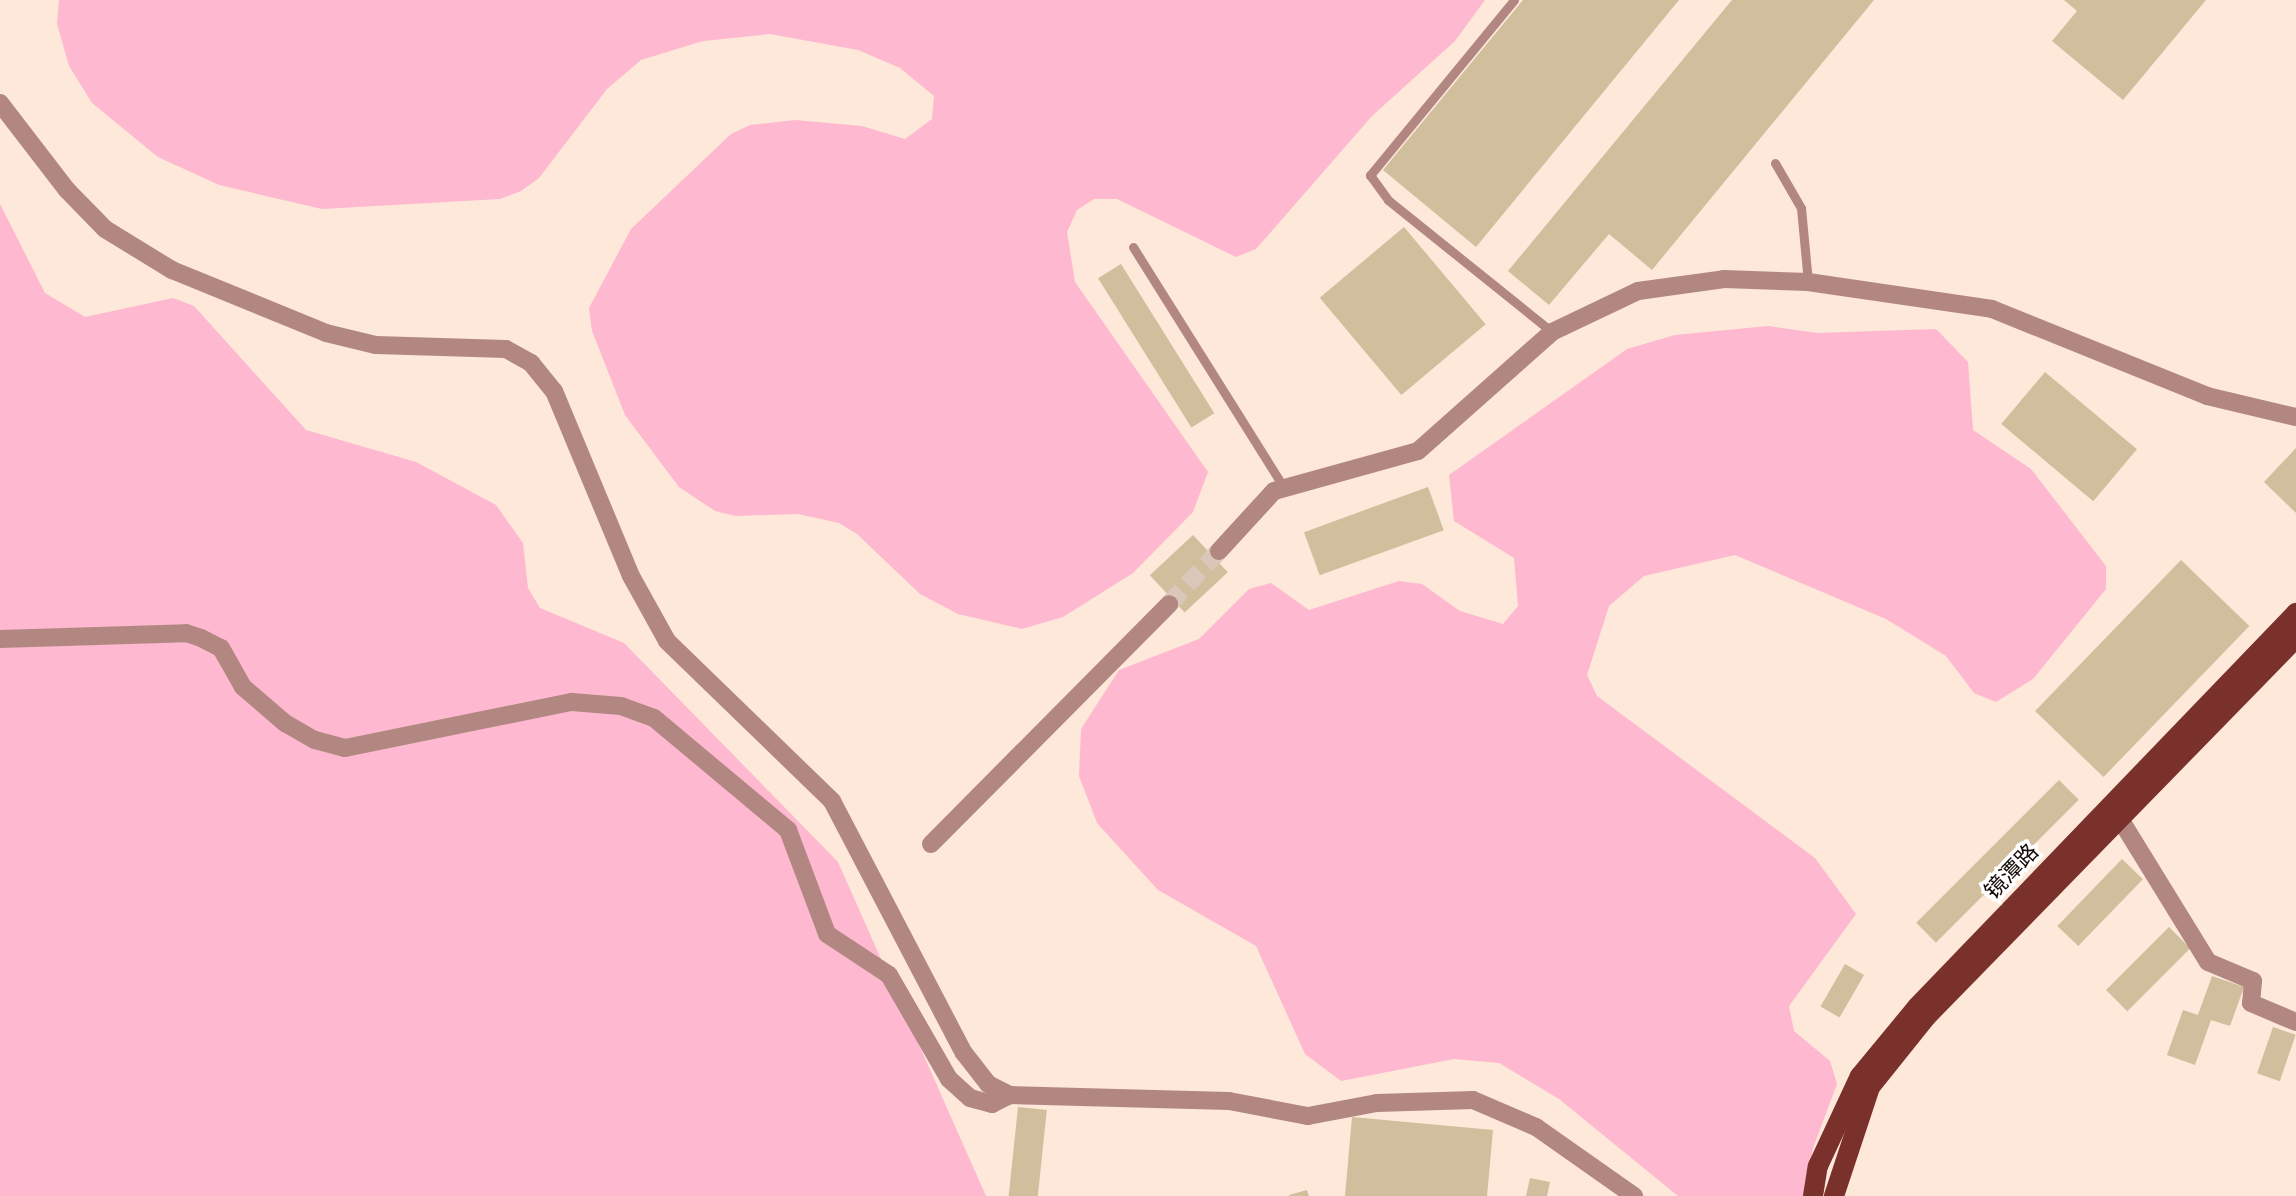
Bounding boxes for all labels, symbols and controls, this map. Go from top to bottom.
street label: 镜潭路 [1980,839,2044,905]

